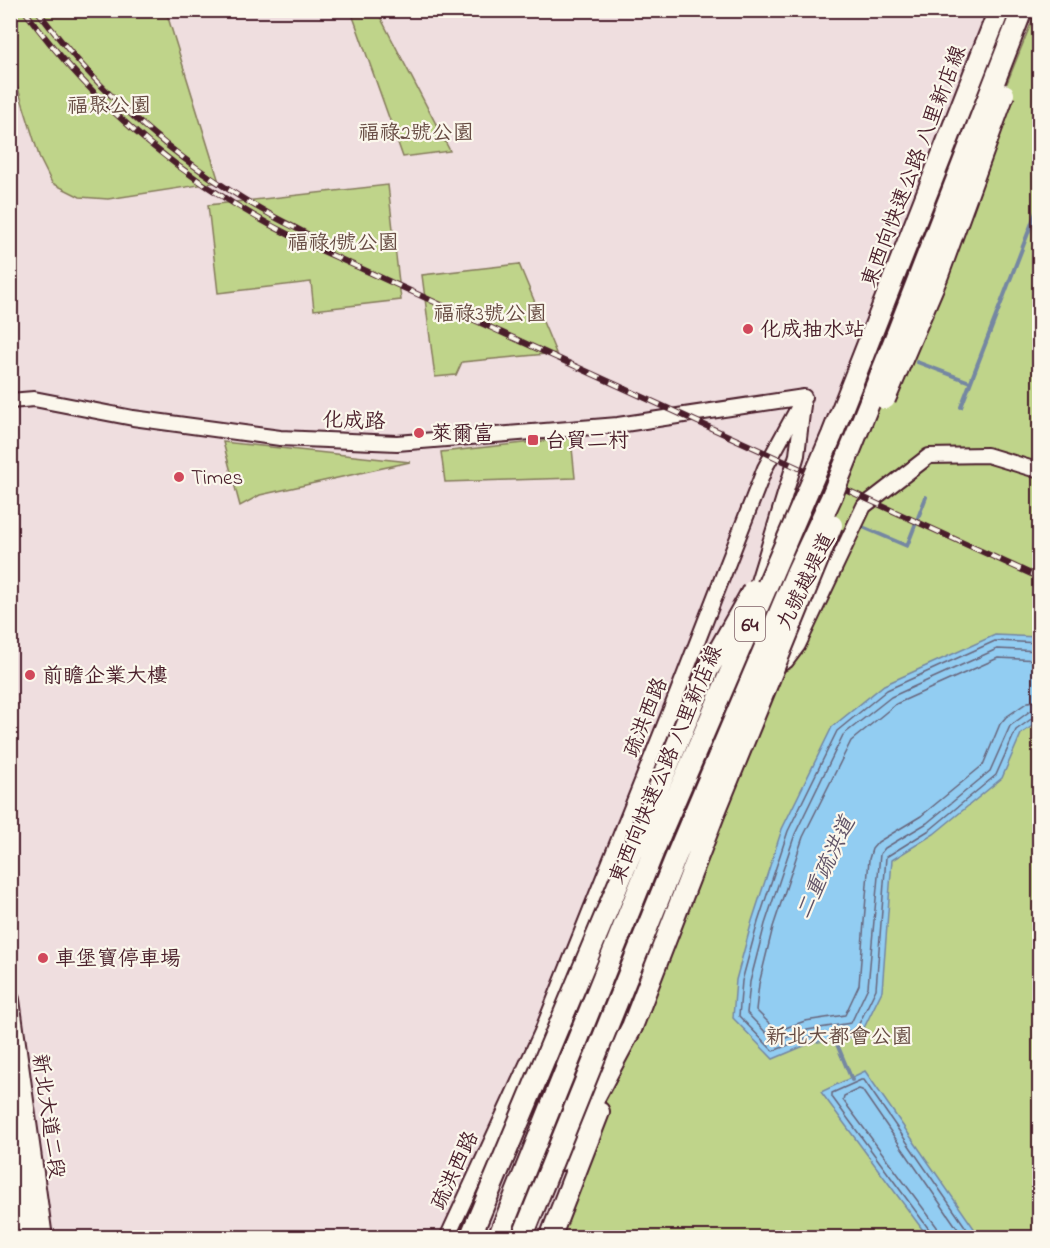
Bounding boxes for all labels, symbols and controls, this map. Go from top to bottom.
street label: 東西向快速公路 八里新店線 [855,41,975,292]
park label: 福聚公園 [67,92,151,122]
park label: 福祿2號公園 [358,119,474,149]
park label: 福祿1號公園 [287,229,399,259]
park label: 福祿3號公園 [433,300,547,330]
place label: 化成抽水站 [760,316,865,346]
marker: 化成抽水站 [741,322,755,336]
street label: 化成路 [322,406,386,438]
place label: 萊爾富 [431,420,494,450]
marker: 萊爾富 [412,426,426,440]
place label: 台貿二村 [545,427,629,457]
marker: 台貿二村 [526,433,540,447]
place label: Times [191,464,243,494]
marker: Times [172,470,186,484]
street label: 九號越堤道 [770,528,843,636]
road number: 64 [735,607,765,641]
street label: 東西向快速公路 八里新店線 [603,641,731,889]
place label: 前瞻企業大樓 [42,662,168,692]
marker: 前瞻企業大樓 [23,668,37,682]
street label: 疏洪西路 [617,673,676,762]
water label: 二重疏洪道 [789,810,865,925]
place label: 車堡寶停車場 [55,945,181,975]
marker: 車堡寶停車場 [36,951,50,965]
park label: 新北大都會公園 [766,1023,913,1053]
street label: 新北大道二段 [23,1052,71,1181]
street label: 疏洪西路 [424,1126,487,1215]

